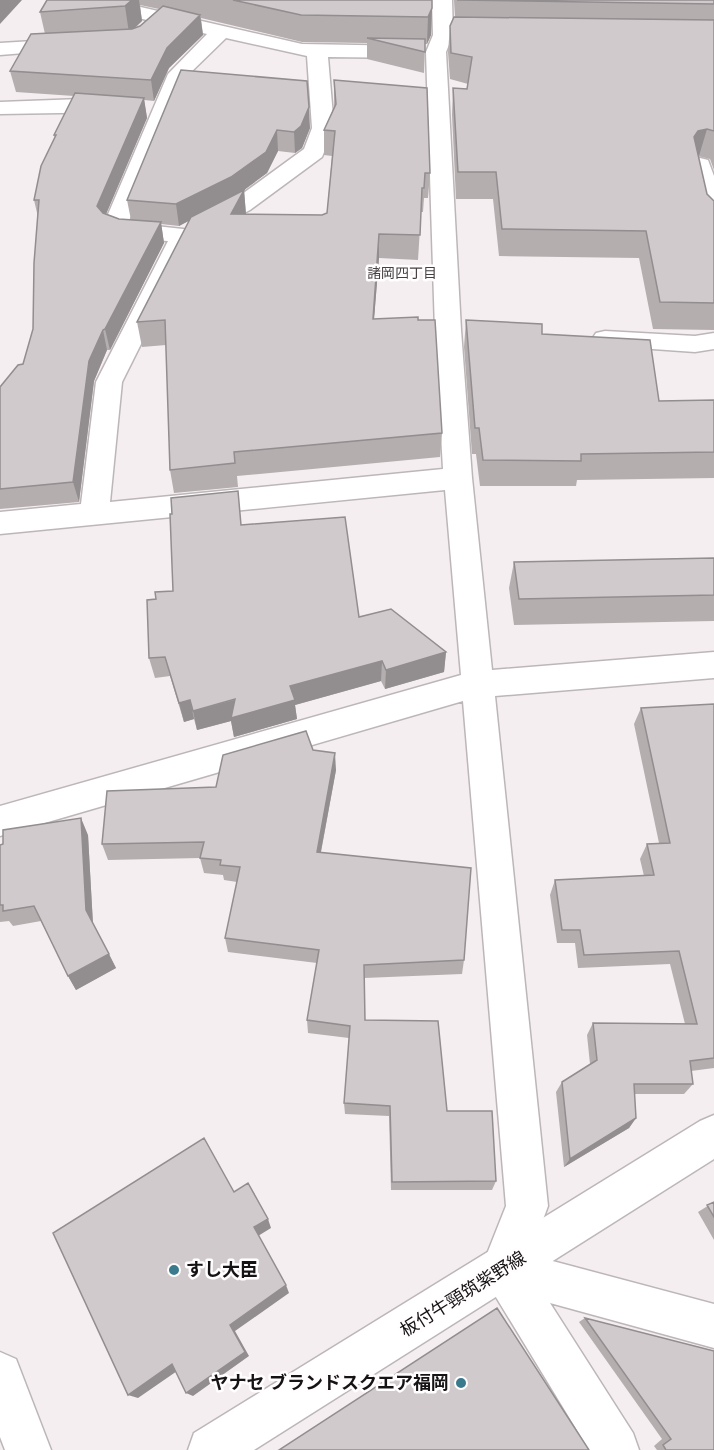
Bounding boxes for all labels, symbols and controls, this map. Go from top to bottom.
district label: 諸岡四丁目 [367,264,437,281]
street label: 板付牛頸筑紫野線 [396,1246,529,1341]
place label: すし大臣 [186,1258,258,1280]
marker: すし大臣 [167,1263,181,1277]
place label: ヤナセ ブランドスクエア福岡 [211,1371,449,1393]
marker: ヤナセ ブランドスクエア福岡 [454,1376,468,1390]

